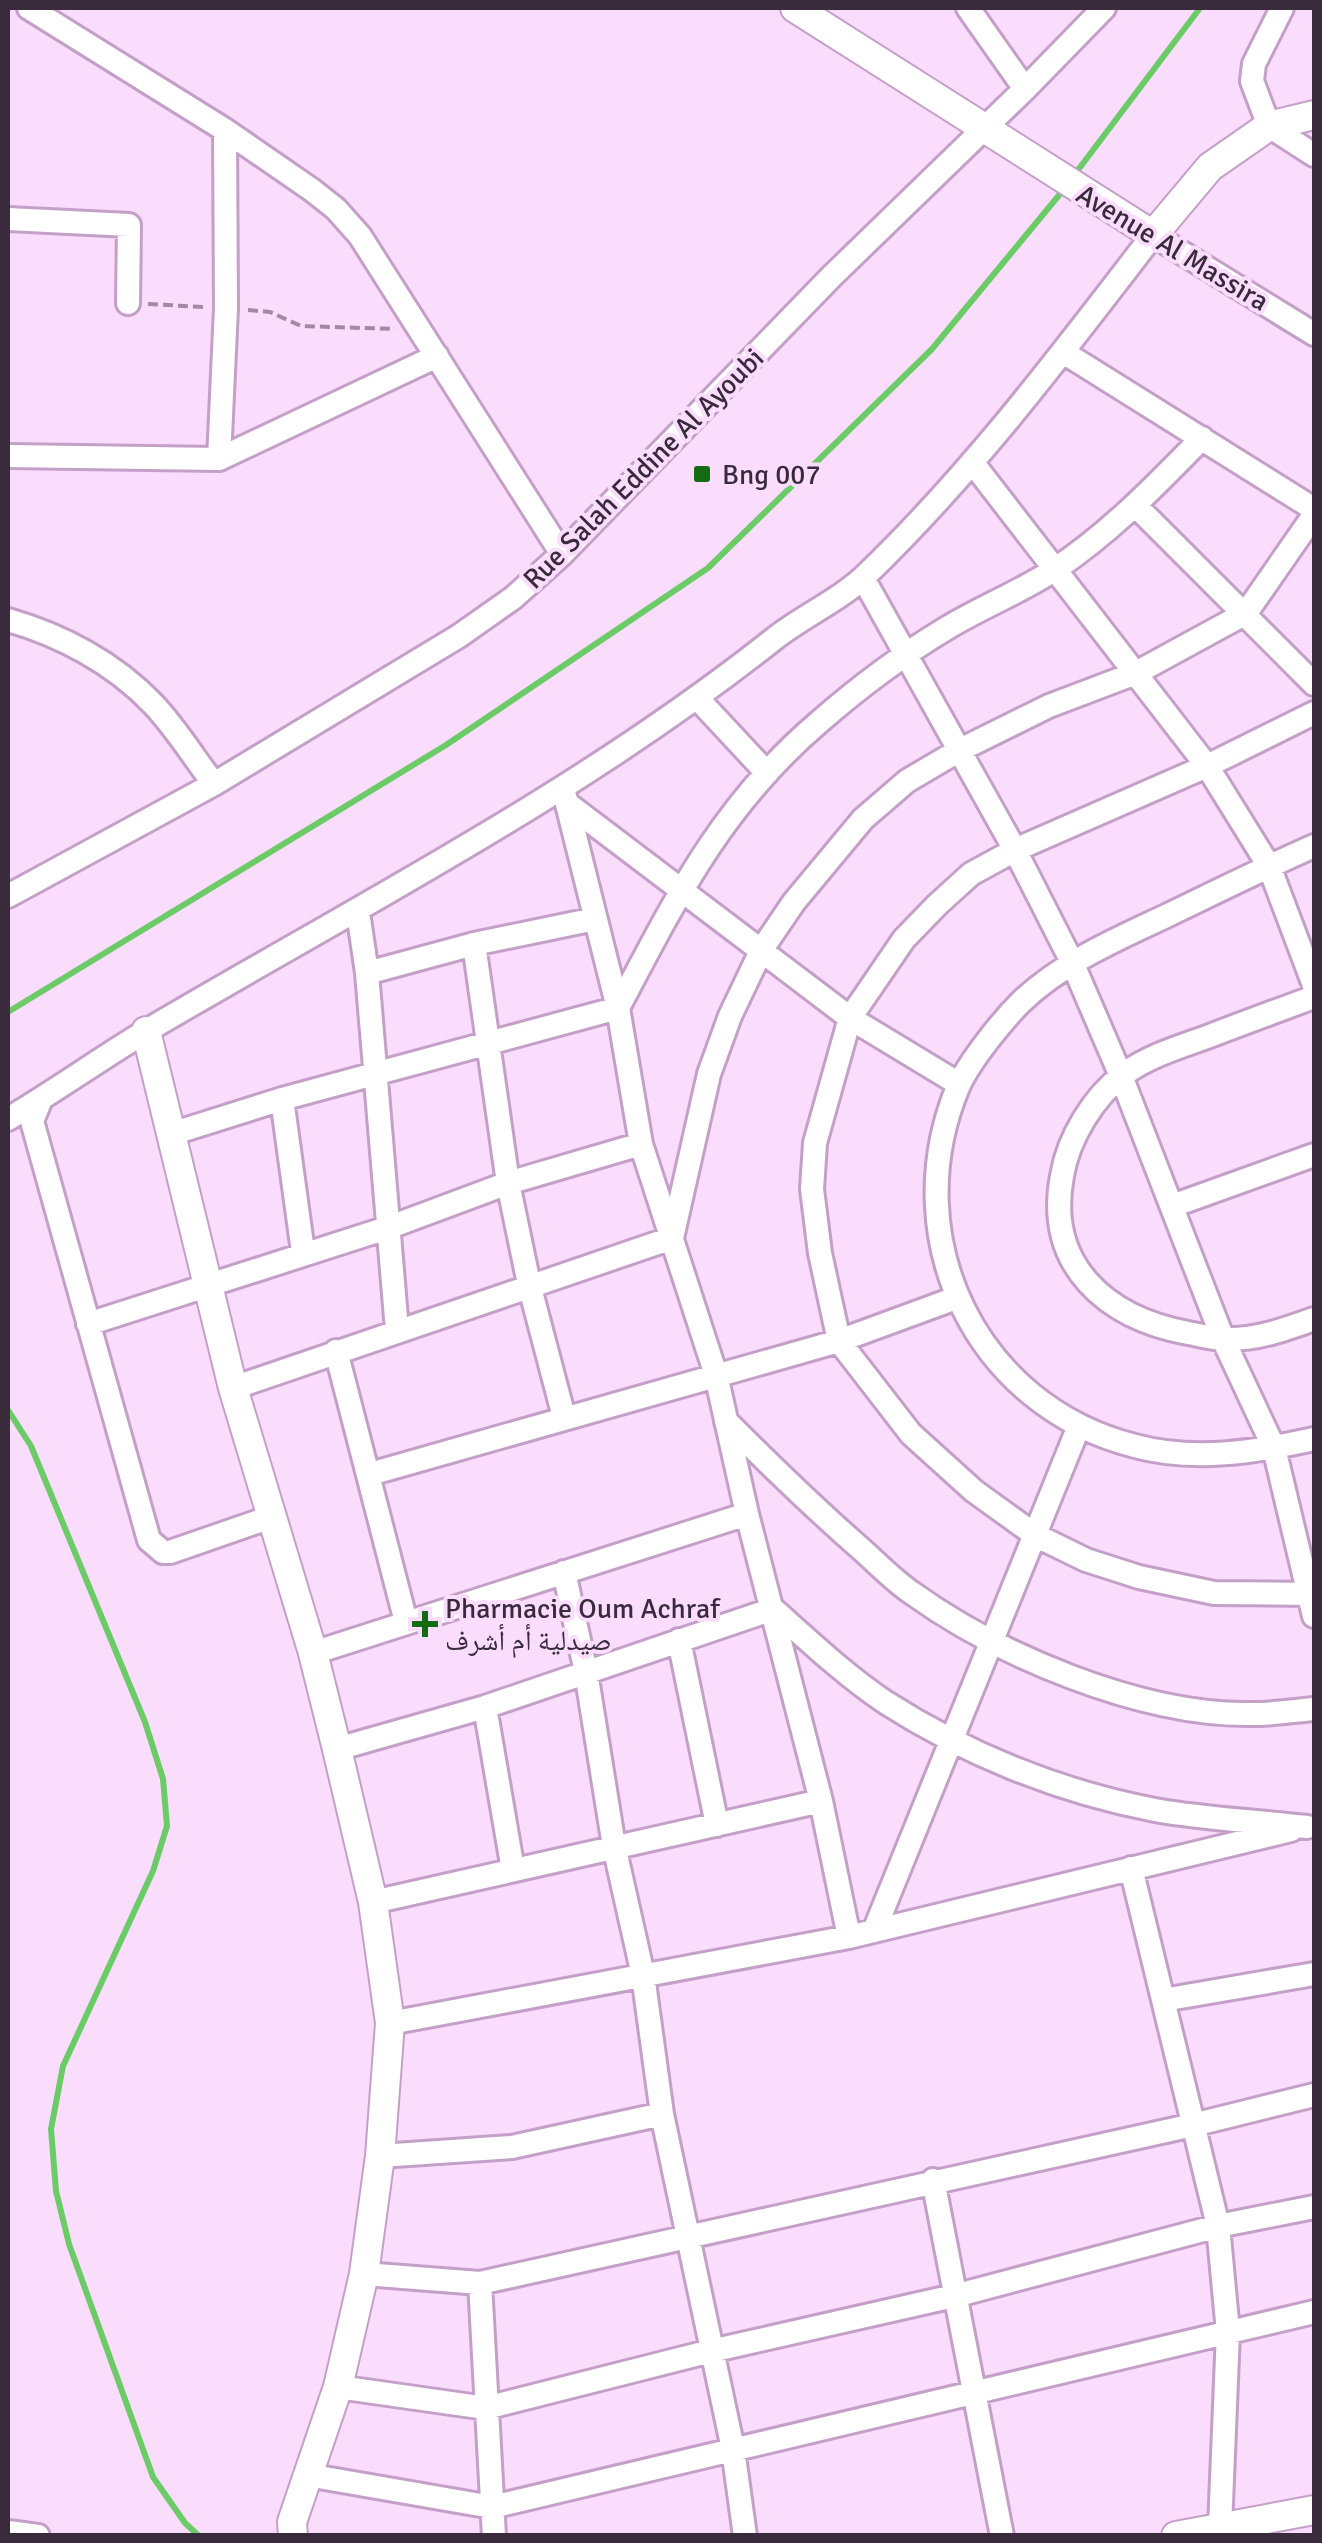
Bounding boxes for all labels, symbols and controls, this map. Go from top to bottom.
street label: Avenue Al Massira [1070,177,1275,319]
street label: Rue Salah Eddine Al Ayoubi [516,341,771,596]
place label: Bng 007 [722,458,821,492]
marker: Bng 007 [691,463,713,485]
place label: Pharmacie Oum Achraf صيدلية أم أشرف [445,1592,721,1659]
marker: Pharmacie Oum Achraf صيدلية أم أشرف [414,1613,436,1635]

